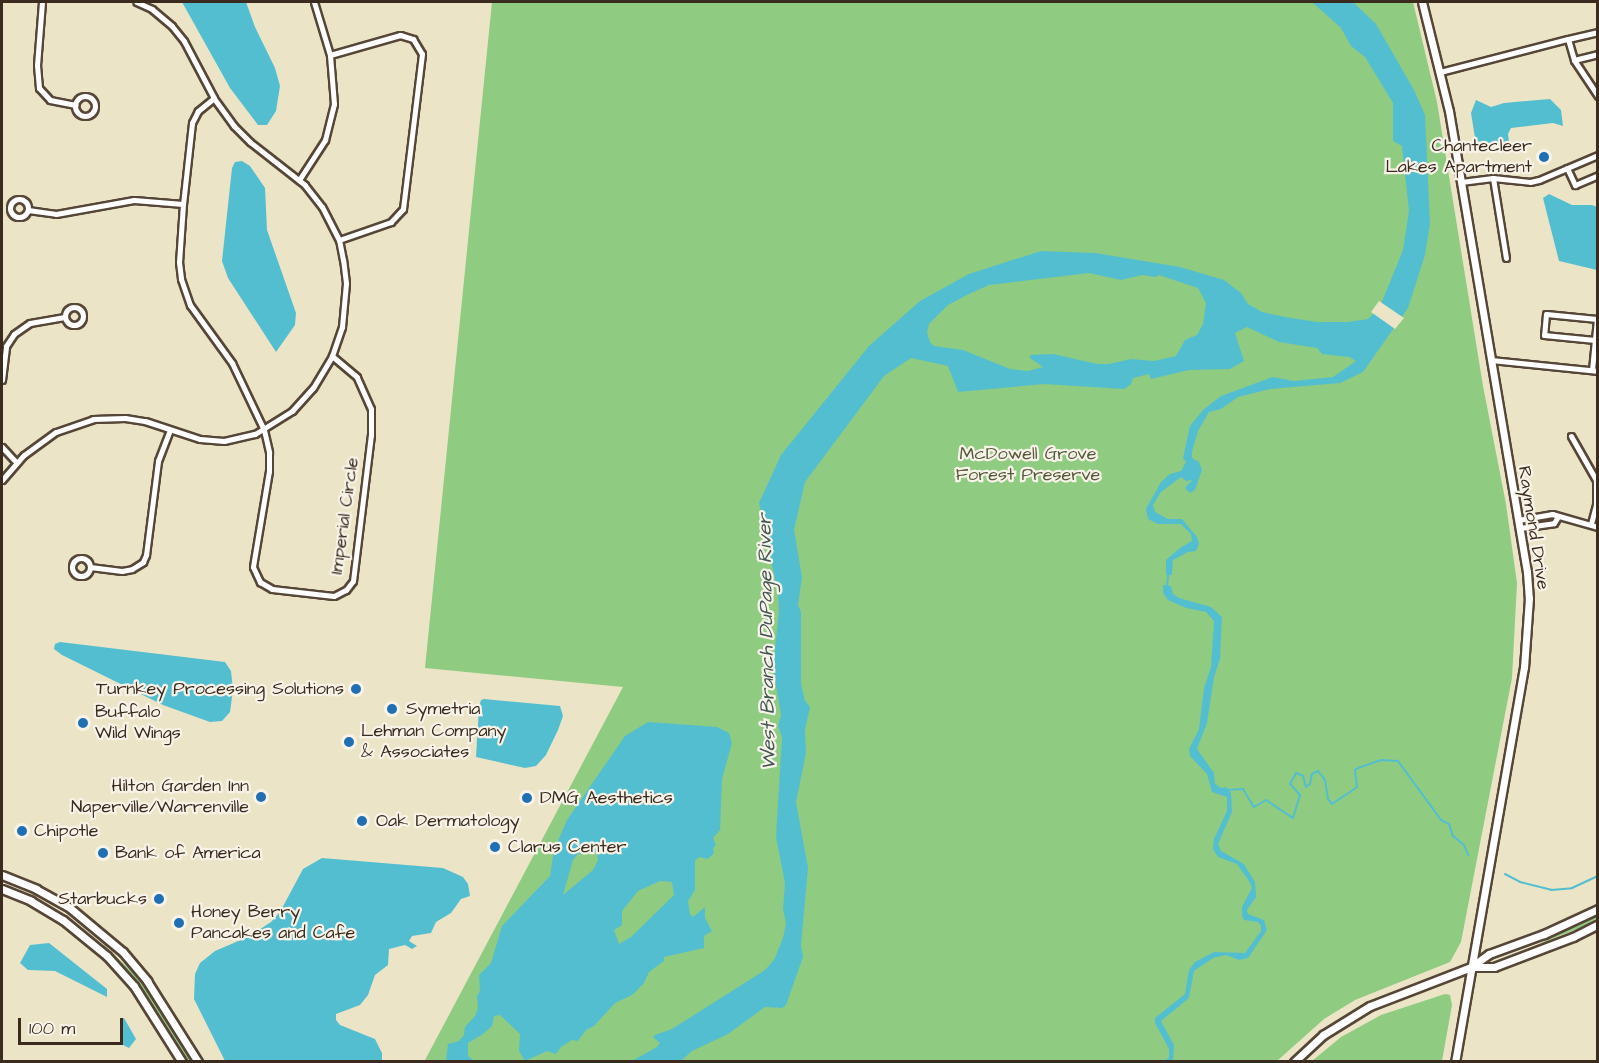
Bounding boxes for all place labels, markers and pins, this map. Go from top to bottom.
place label: Chantecleer Lakes Apartment [1385,136,1532,178]
marker: Chantecleer Lakes Apartment [1537,150,1551,164]
place label: Turnkey Processing Solutions [96,678,344,700]
marker: Turnkey Processing Solutions [349,682,363,696]
place label: Symetria [406,698,480,720]
marker: Symetria [383,700,401,718]
place label: Buffalo Wild Wings [95,702,181,744]
marker: Buffalo Wild Wings [76,716,90,730]
place label: Lehman Company & Associates [361,721,506,764]
marker: Lehman Company & Associates [342,735,356,749]
place label: Hilton Garden Inn Naperville/Warrenville [71,776,249,818]
place label: DMG Aesthetics [540,787,673,809]
marker: DMG Aesthetics [518,789,536,807]
marker: Hilton Garden Inn Naperville/Warrenville [254,790,268,804]
place label: Oak Dermatology [376,810,520,832]
marker: Oak Dermatology [353,812,371,830]
place label: Chipotle [34,820,98,842]
marker: Chipotle [15,824,29,838]
place label: Clarus Center [508,836,626,858]
marker: Clarus Center [486,838,504,856]
place label: Bank of America [115,842,261,864]
marker: Bank of America [96,846,110,860]
place label: Starbucks [58,888,147,910]
marker: Starbucks [152,892,166,906]
place label: Honey Berry Pancakes and Cafe [191,902,355,944]
marker: Honey Berry Pancakes and Cafe [172,916,186,930]

